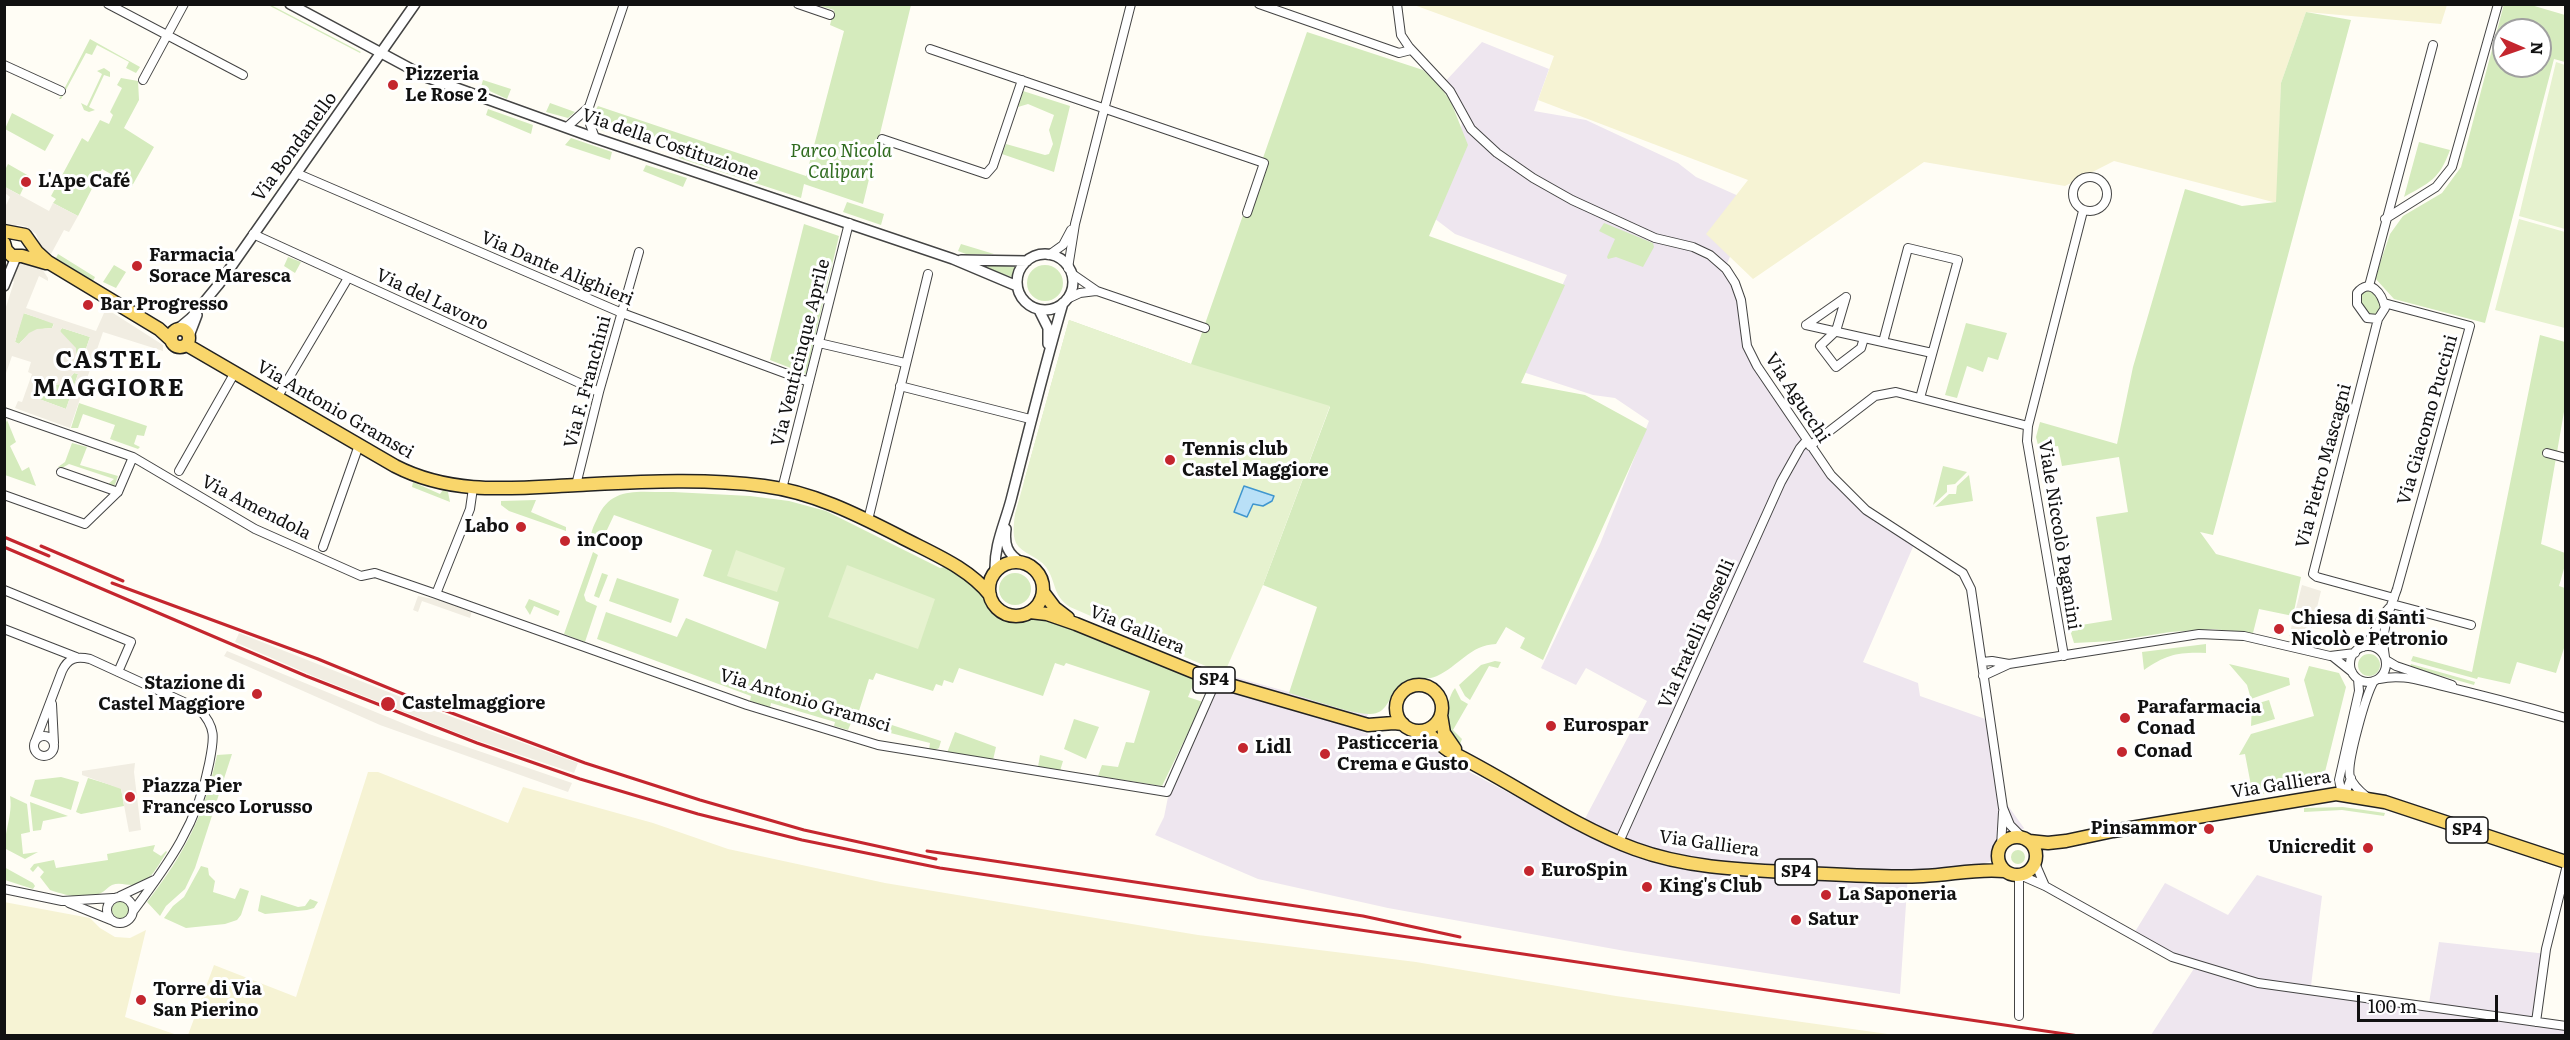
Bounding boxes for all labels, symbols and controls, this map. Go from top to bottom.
north arrow [2492,18,2552,78]
text: N [2526,41,2550,56]
place label: Pizzeria Le Rose 2 [405,64,487,106]
marker: Pizzeria Le Rose 2 [386,78,400,92]
street label: Via Bondanello [248,88,342,206]
street label: Via della Costituzione [579,105,761,185]
park label: Parco Nicola Calipari [790,141,892,184]
place label: L'Ape Café [38,171,130,193]
marker: L'Ape Café [19,175,33,189]
street label: Via Dante Alighieri [477,227,637,311]
place label: Farmacia Sorace Maresca [149,245,291,288]
street label: Via Venticinque Aprile [767,257,835,449]
marker: Farmacia Sorace Maresca [130,259,144,273]
street label: Via del Lavoro [372,264,492,336]
place label: Bar Progresso [100,294,228,316]
marker: Bar Progresso [81,298,95,312]
street label: Via F. Franchini [560,313,616,451]
street label: Via Giacomo Puccini [2393,332,2463,508]
district label: CASTEL MAGGIORE [33,347,185,403]
street label: Via Agucchi [1760,349,1834,447]
street label: Via Antonio Gramsci [252,356,418,464]
street label: Via Pietro Mascagni [2292,381,2356,551]
place label: Tennis club Castel Maggiore [1182,439,1329,482]
street label: Viale Niccolò Paganini [2033,439,2085,631]
marker: Tennis club Castel Maggiore [1163,453,1177,467]
street label: Via Amendola [197,471,315,545]
place label: Labo [464,516,509,538]
marker: Labo [514,520,528,534]
place label: inCoop [577,530,643,552]
marker: inCoop [558,534,572,548]
street label: Via fratelli Rosselli [1654,556,1740,712]
street label: Via Galliera [1086,601,1188,659]
place label: Chiesa di Santi Nicolò e Petronio [2291,608,2448,650]
marker: Chiesa di Santi Nicolò e Petronio [2272,622,2286,636]
street label: Via Antonio Gramsci [717,665,893,737]
road number: SP4 [1193,667,1235,693]
place label: Stazione di Castel Maggiore [98,673,245,716]
marker: Stazione di Castel Maggiore [250,687,264,701]
place label: Castelmaggiore [402,693,545,715]
marker: Castelmaggiore [379,695,397,713]
place label: Parafarmacia Conad [2137,697,2261,740]
marker: Parafarmacia Conad [2118,711,2132,725]
place label: Eurospar [1563,715,1648,737]
marker: Eurospar [1544,719,1558,733]
place label: Pasticceria Crema e Gusto [1337,733,1469,776]
place label: Lidl [1255,737,1292,759]
marker: Lidl [1236,741,1250,755]
place label: Conad [2134,741,2192,763]
marker: Conad [2115,745,2129,759]
marker: Pasticceria Crema e Gusto [1318,747,1332,761]
street label: Via Galliera [2229,766,2333,804]
place label: Piazza Pier Francesco Lorusso [142,776,313,818]
marker: Piazza Pier Francesco Lorusso [123,790,137,804]
road number: SP4 [2446,817,2488,843]
place label: Pinsammor [2091,818,2197,840]
marker: Pinsammor [2202,822,2216,836]
street label: Via Galliera [1657,826,1761,862]
place label: Unicredit [2268,837,2356,859]
marker: Unicredit [2361,841,2375,855]
road number: SP4 [1775,859,1817,885]
place label: EuroSpin [1541,860,1628,882]
marker: EuroSpin [1522,864,1536,878]
place label: King's Club [1659,876,1762,898]
marker: King's Club [1640,880,1654,894]
place label: La Saponeria [1838,884,1957,906]
marker: La Saponeria [1819,888,1833,902]
place label: Satur [1808,909,1858,931]
marker: Satur [1789,913,1803,927]
place label: Torre di Via San Pierino [153,979,262,1022]
scale bar [2360,983,2501,1021]
text: 100 m [2368,992,2417,1019]
marker: Torre di Via San Pierino [134,993,148,1007]

